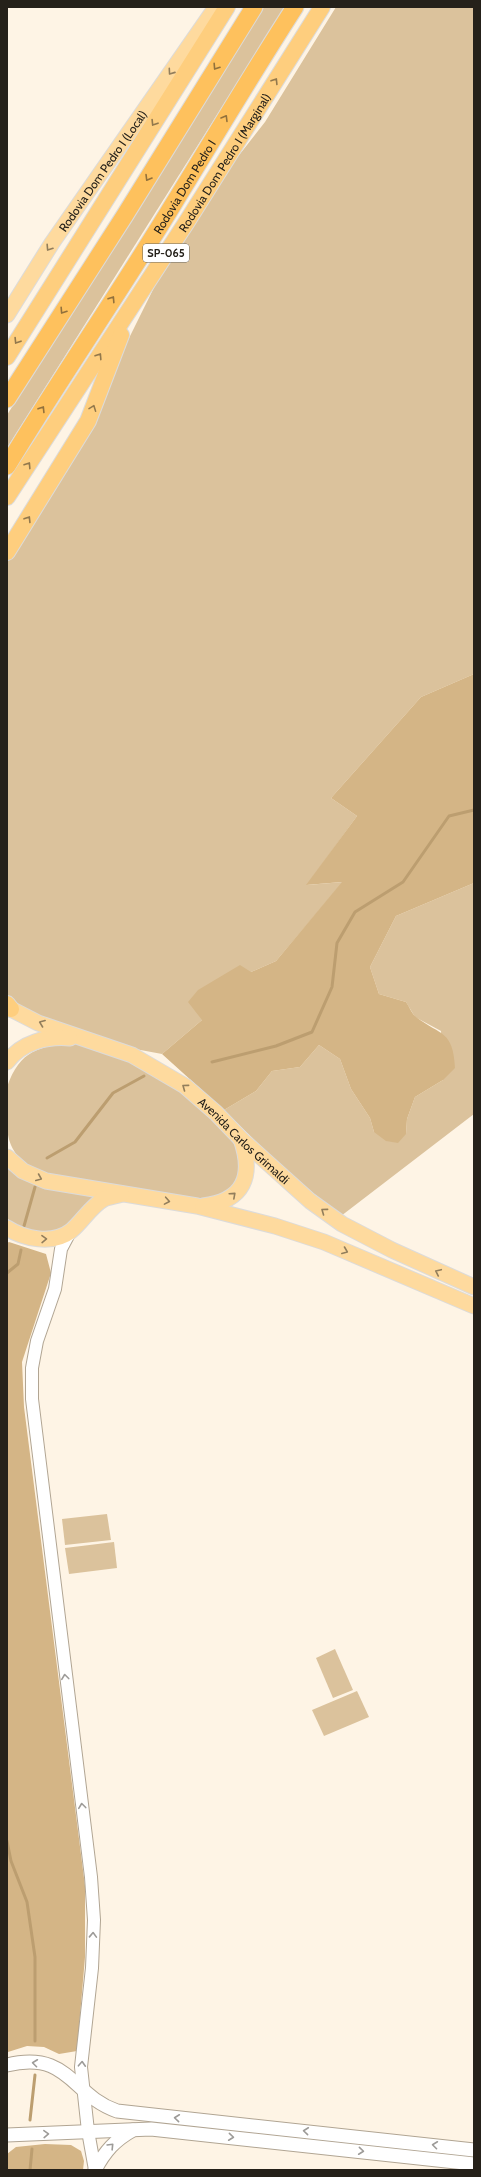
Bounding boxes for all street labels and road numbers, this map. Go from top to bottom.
street label: Rodovia Dom Pedro I (Marginal) [175,90,273,234]
street label: Rodovia Dom Pedro I (Local) [55,107,150,234]
street label: Rodovia Dom Pedro I [149,136,217,236]
road number: SP-065 [143,244,189,262]
street label: Avenida Carlos Grimaldi [195,1094,293,1187]

